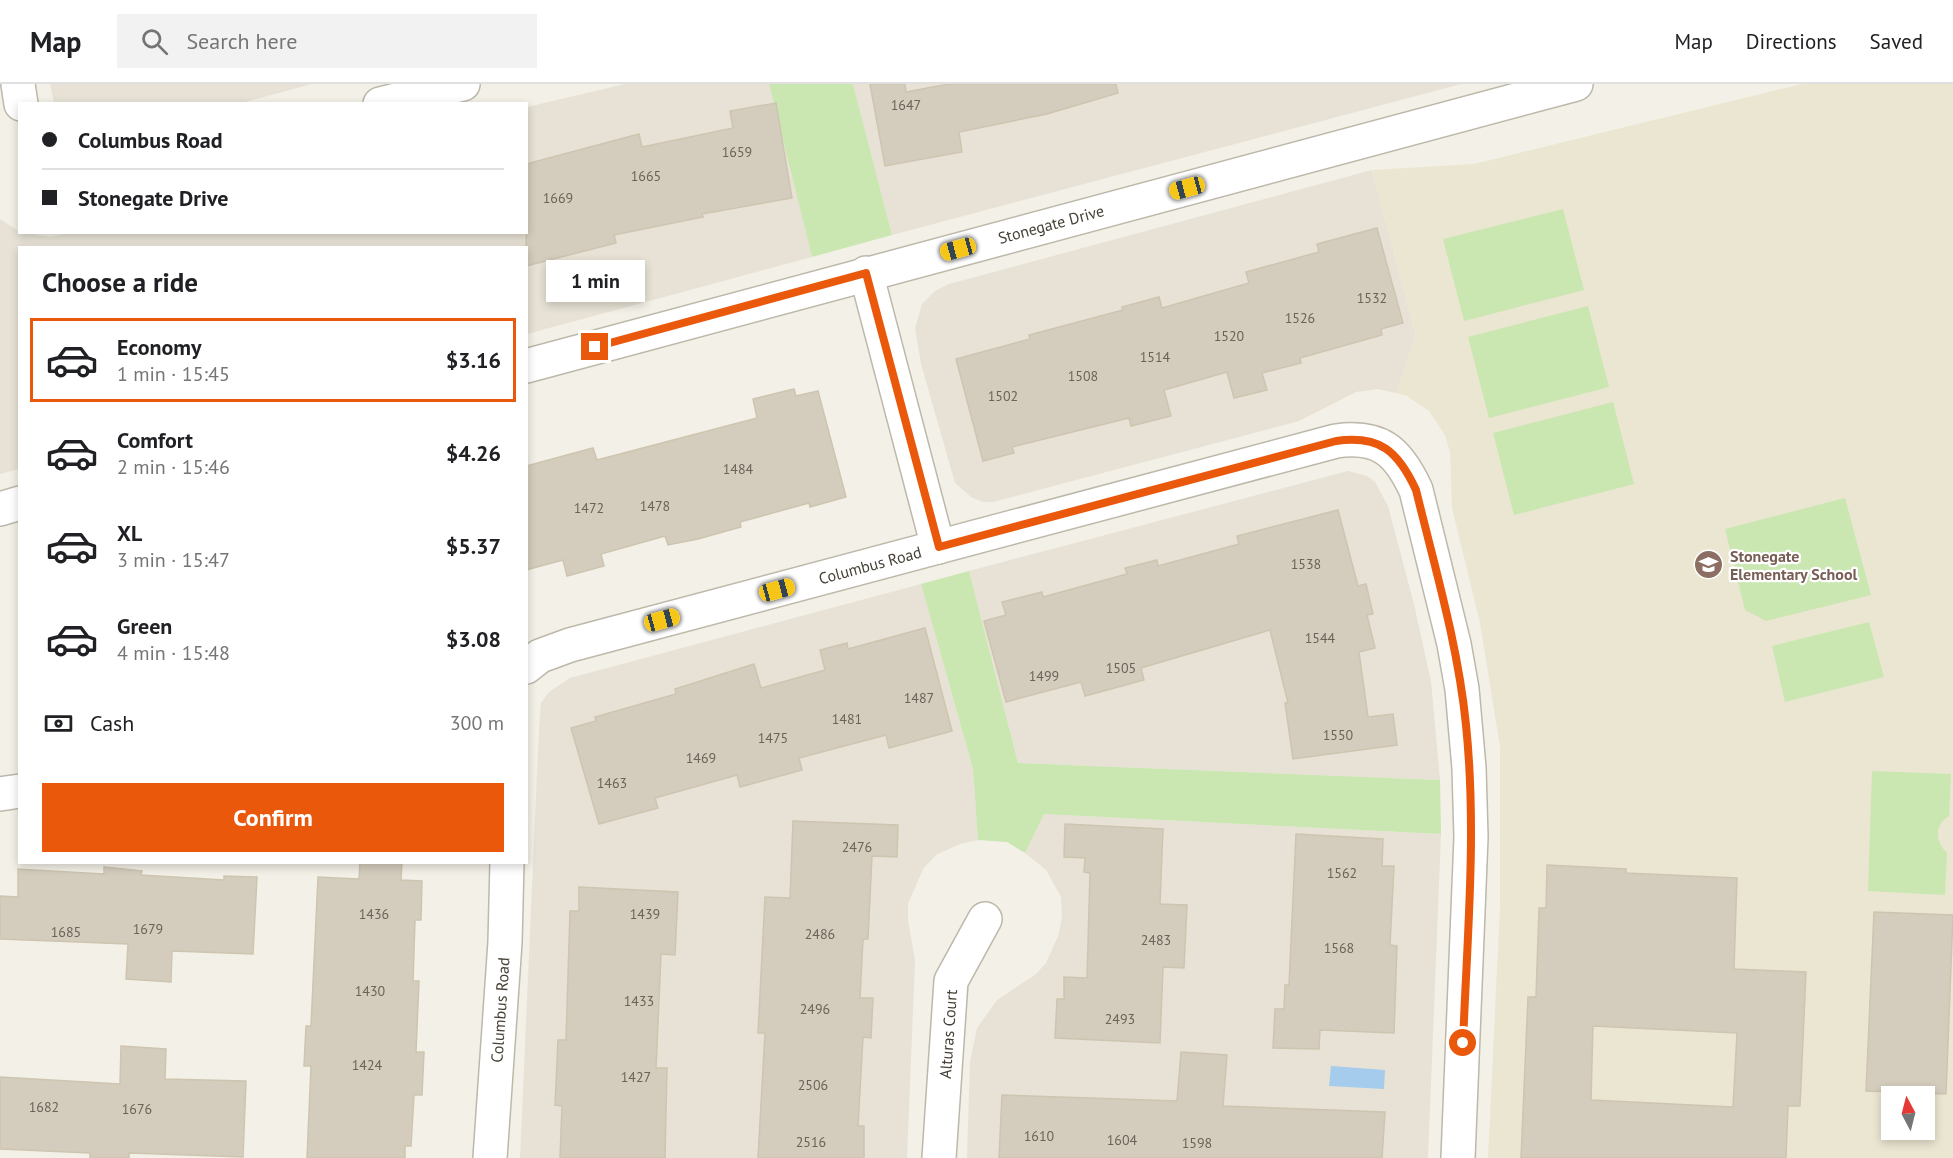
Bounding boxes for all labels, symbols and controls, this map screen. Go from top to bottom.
search box [117,14,537,68]
text: Map [30,23,81,60]
icon: search [138,25,171,58]
text: Search here [186,27,297,55]
text: Map [1674,28,1713,55]
text: Directions [1746,28,1837,55]
text: Saved [1870,28,1923,55]
house number: 1647 [891,96,921,114]
text: Columbus Road [78,126,223,154]
house number: 1659 [722,143,752,161]
house number: 1665 [631,167,661,185]
car [1167,175,1207,201]
text: Stonegate Drive [78,184,229,212]
house number: 1669 [543,189,573,207]
street label: Stonegate Drive [996,200,1106,248]
car [938,236,978,262]
callout: 1 min [546,260,644,302]
text: Choose a ride [42,265,198,299]
text: 1 min [571,268,620,294]
house number: 1532 [1357,289,1387,307]
house number: 1526 [1285,309,1315,327]
house number: 1520 [1214,327,1245,345]
icon: car [45,333,99,387]
text: Economy [117,333,201,361]
route end [581,333,608,360]
text: $3.16 [446,346,501,374]
house number: 1514 [1140,348,1171,366]
text: 1 min · 15:45 [117,361,230,387]
house number: 1508 [1068,367,1098,385]
house number: 1502 [988,387,1018,405]
icon: car [45,426,99,480]
text: Comfort [117,426,193,454]
text: $4.26 [446,439,501,467]
text: 2 min · 15:46 [117,454,230,480]
house number: 1484 [723,460,754,478]
house number: 1478 [640,497,670,515]
house number: 1472 [574,499,604,517]
icon: car [45,519,99,573]
text: XL [117,519,142,547]
text: $5.37 [446,532,501,560]
street label: Columbus Road [816,542,924,588]
place label: Stonegate Elementary School [1730,546,1857,584]
text: 3 min · 15:47 [117,547,230,573]
school or university icon: Stonegate Elementary School [1693,549,1725,581]
house number: 1538 [1291,555,1321,573]
car [757,577,797,603]
car [642,607,682,633]
icon: car [45,612,99,666]
text: Green [117,612,172,640]
text: $3.08 [446,625,501,653]
house number: 1544 [1305,629,1336,647]
text: 4 min · 15:48 [117,640,230,666]
house number: 1505 [1106,659,1136,677]
house number: 1499 [1029,667,1059,685]
house number: 1487 [904,689,934,707]
icon: cash [42,707,75,740]
text: Cash [90,709,134,737]
text: 300 m [450,710,504,736]
house number: 1481 [832,710,862,728]
house number: 1550 [1323,726,1354,744]
house number: 1475 [758,729,788,747]
house number: 1469 [686,749,716,767]
house number: 1463 [597,774,627,792]
button: Confirm [42,783,504,852]
house number: 2476 [842,838,872,856]
house number: 1562 [1327,864,1357,882]
house number: 1436 [359,905,389,923]
house number: 1439 [630,905,660,923]
house number: 1679 [133,920,163,938]
house number: 1685 [51,923,81,941]
house number: 2486 [805,925,835,943]
house number: 2483 [1141,931,1171,949]
house number: 1568 [1324,939,1354,957]
street label: Columbus Road [486,957,514,1063]
house number: 1430 [355,982,386,1000]
street label: Alturas Court [935,988,961,1079]
house number: 1433 [624,992,654,1010]
house number: 2496 [800,1000,830,1018]
house number: 2493 [1105,1010,1135,1028]
route start [1449,1029,1476,1056]
house number: 1424 [352,1056,383,1074]
house number: 1427 [621,1068,651,1086]
house number: 2506 [798,1076,828,1094]
north arrow [1881,1086,1935,1140]
map controls [1881,1086,1935,1140]
house number: 1682 [29,1098,59,1116]
house number: 1676 [122,1100,152,1118]
house number: 1610 [1024,1127,1055,1145]
house number: 1604 [1107,1131,1138,1149]
house number: 2516 [796,1133,826,1151]
house number: 1598 [1182,1134,1212,1152]

